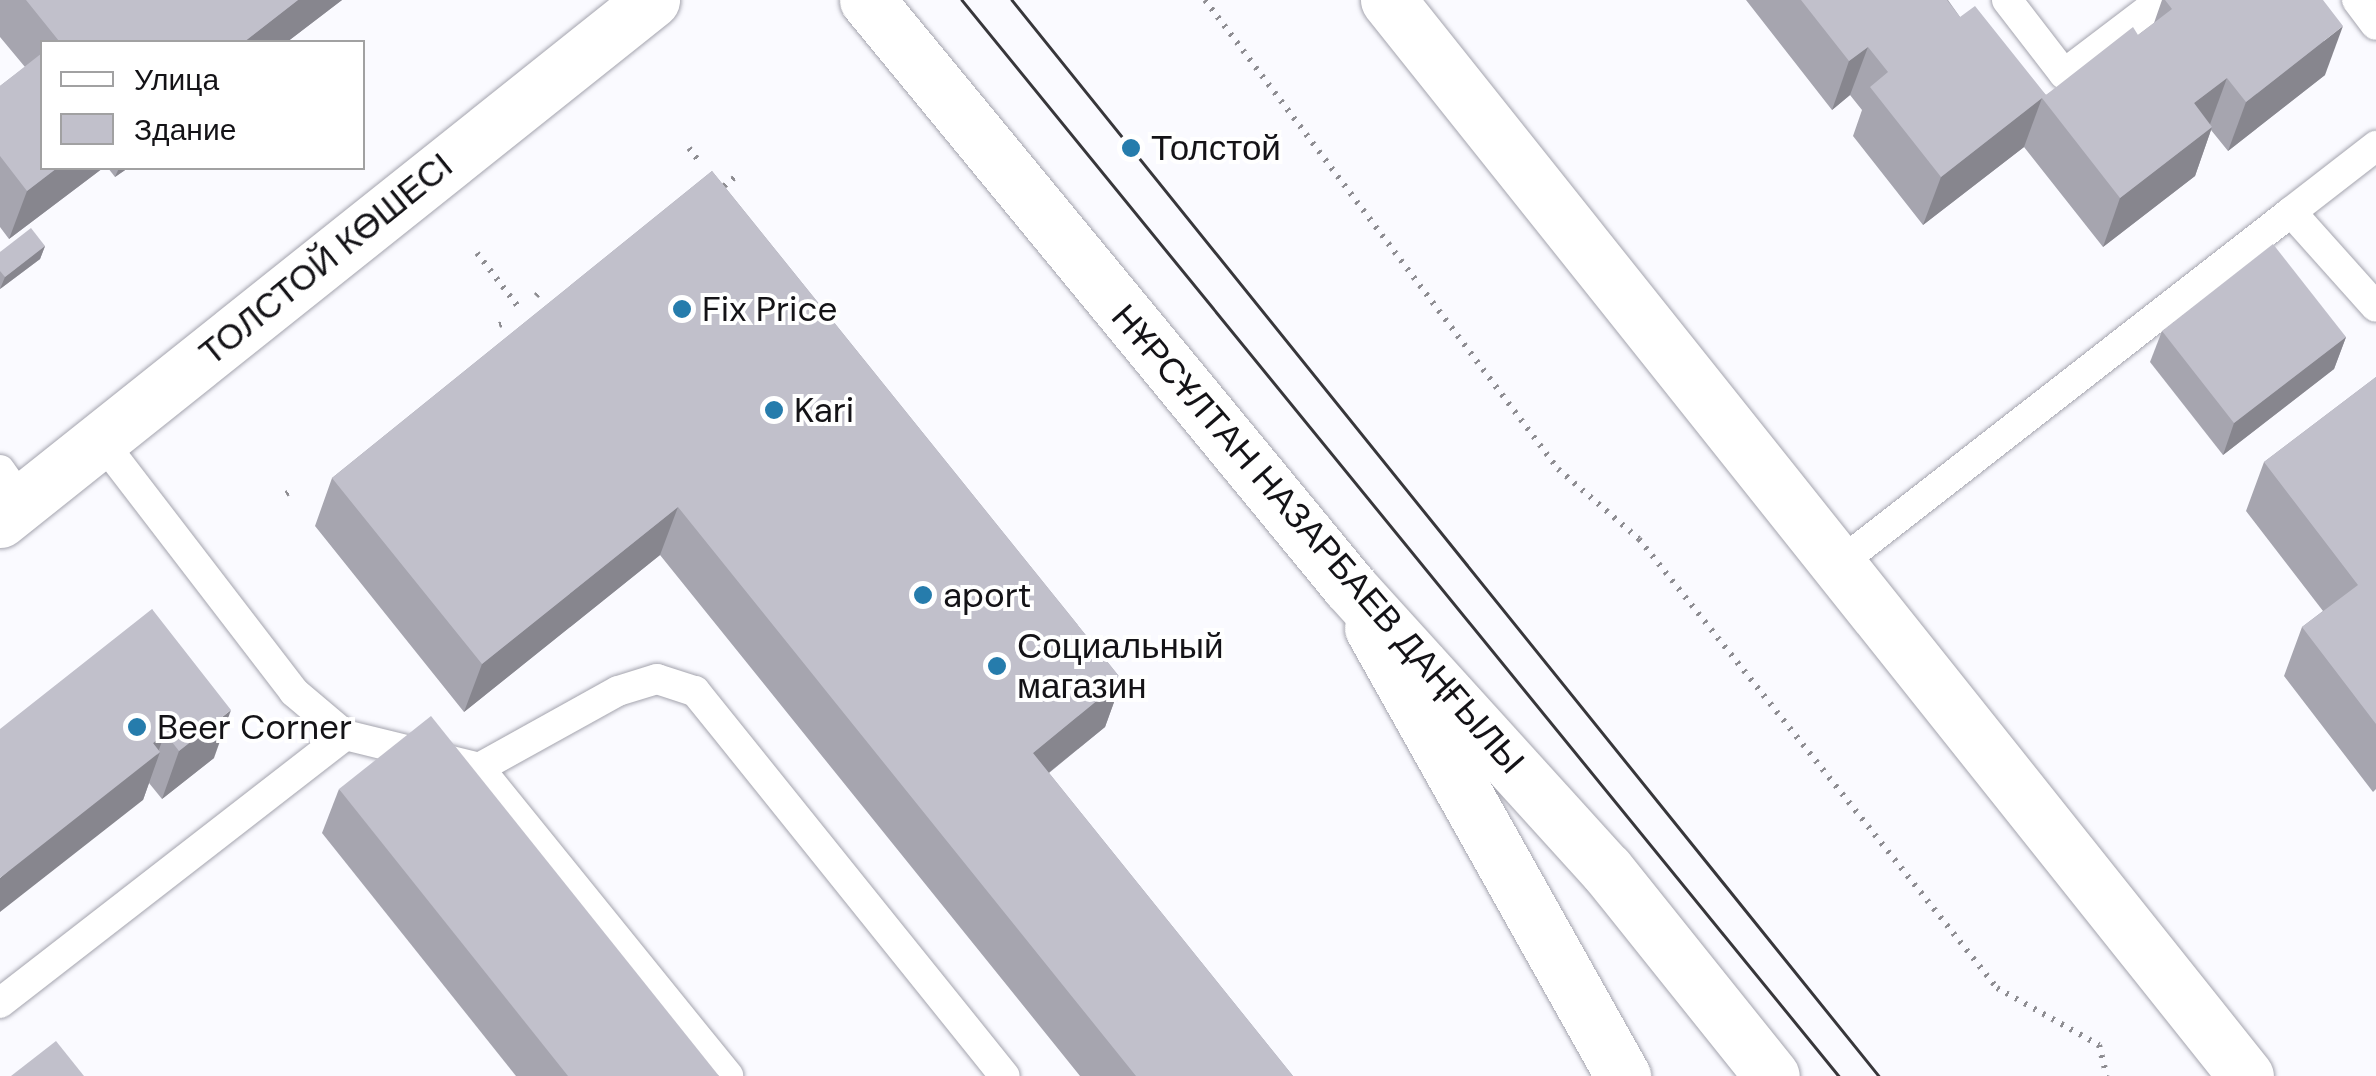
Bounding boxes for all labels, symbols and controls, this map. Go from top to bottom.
legend [40,40,365,170]
text: Улица [134,60,219,99]
text: Здание [134,110,236,149]
place label: Толстой [1151,127,1281,169]
marker: Толстой [1120,137,1142,159]
street label: ТОЛСТОЙ КӨШЕСІ [191,144,461,374]
place label: Fix Price [702,288,837,330]
street label: НҰРСҰЛТАН НАЗАРБАЕВ ДАҢҒЫЛЫ [1103,296,1533,782]
marker: Fix Price [671,298,693,320]
place label: Kari [794,389,854,431]
marker: Kari [763,399,785,421]
place label: aport [943,574,1031,616]
marker: aport [912,584,934,606]
place label: Социальный магазин [1017,625,1223,707]
marker: Социальный магазин [986,655,1008,677]
place label: Beer Corner [157,706,352,748]
marker: Beer Corner [126,716,148,738]

